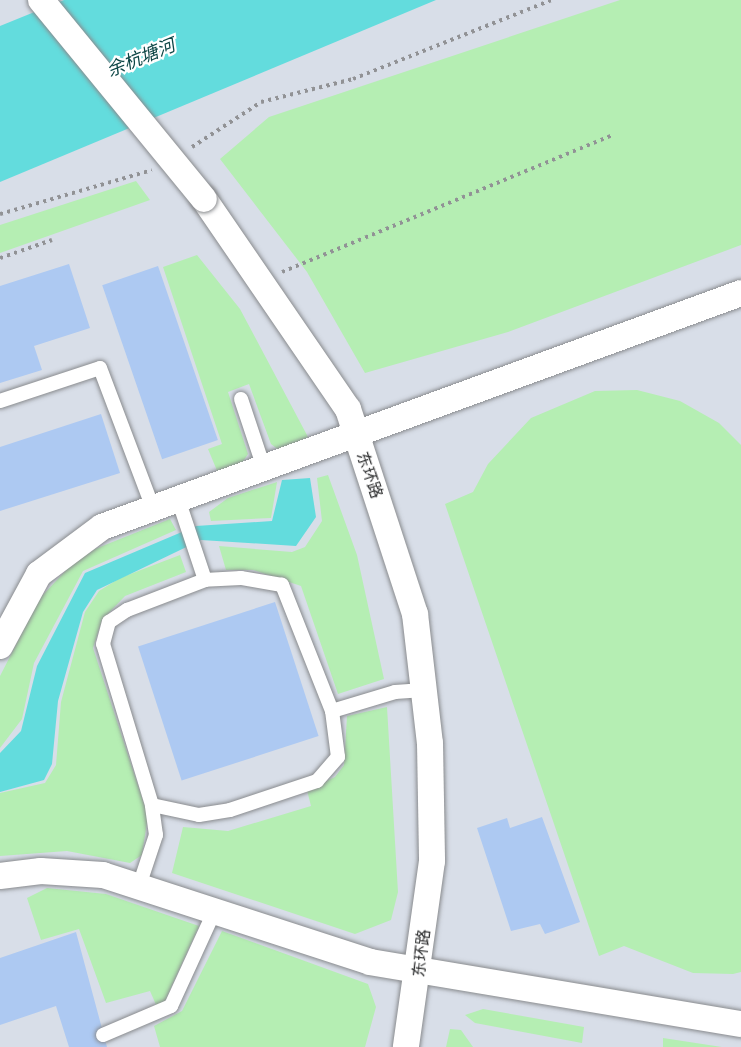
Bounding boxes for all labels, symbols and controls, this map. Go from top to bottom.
water label: 余杭塘河 [104,35,178,81]
street label: 东环路 [353,449,387,501]
street label: 东环路 [409,928,433,978]

